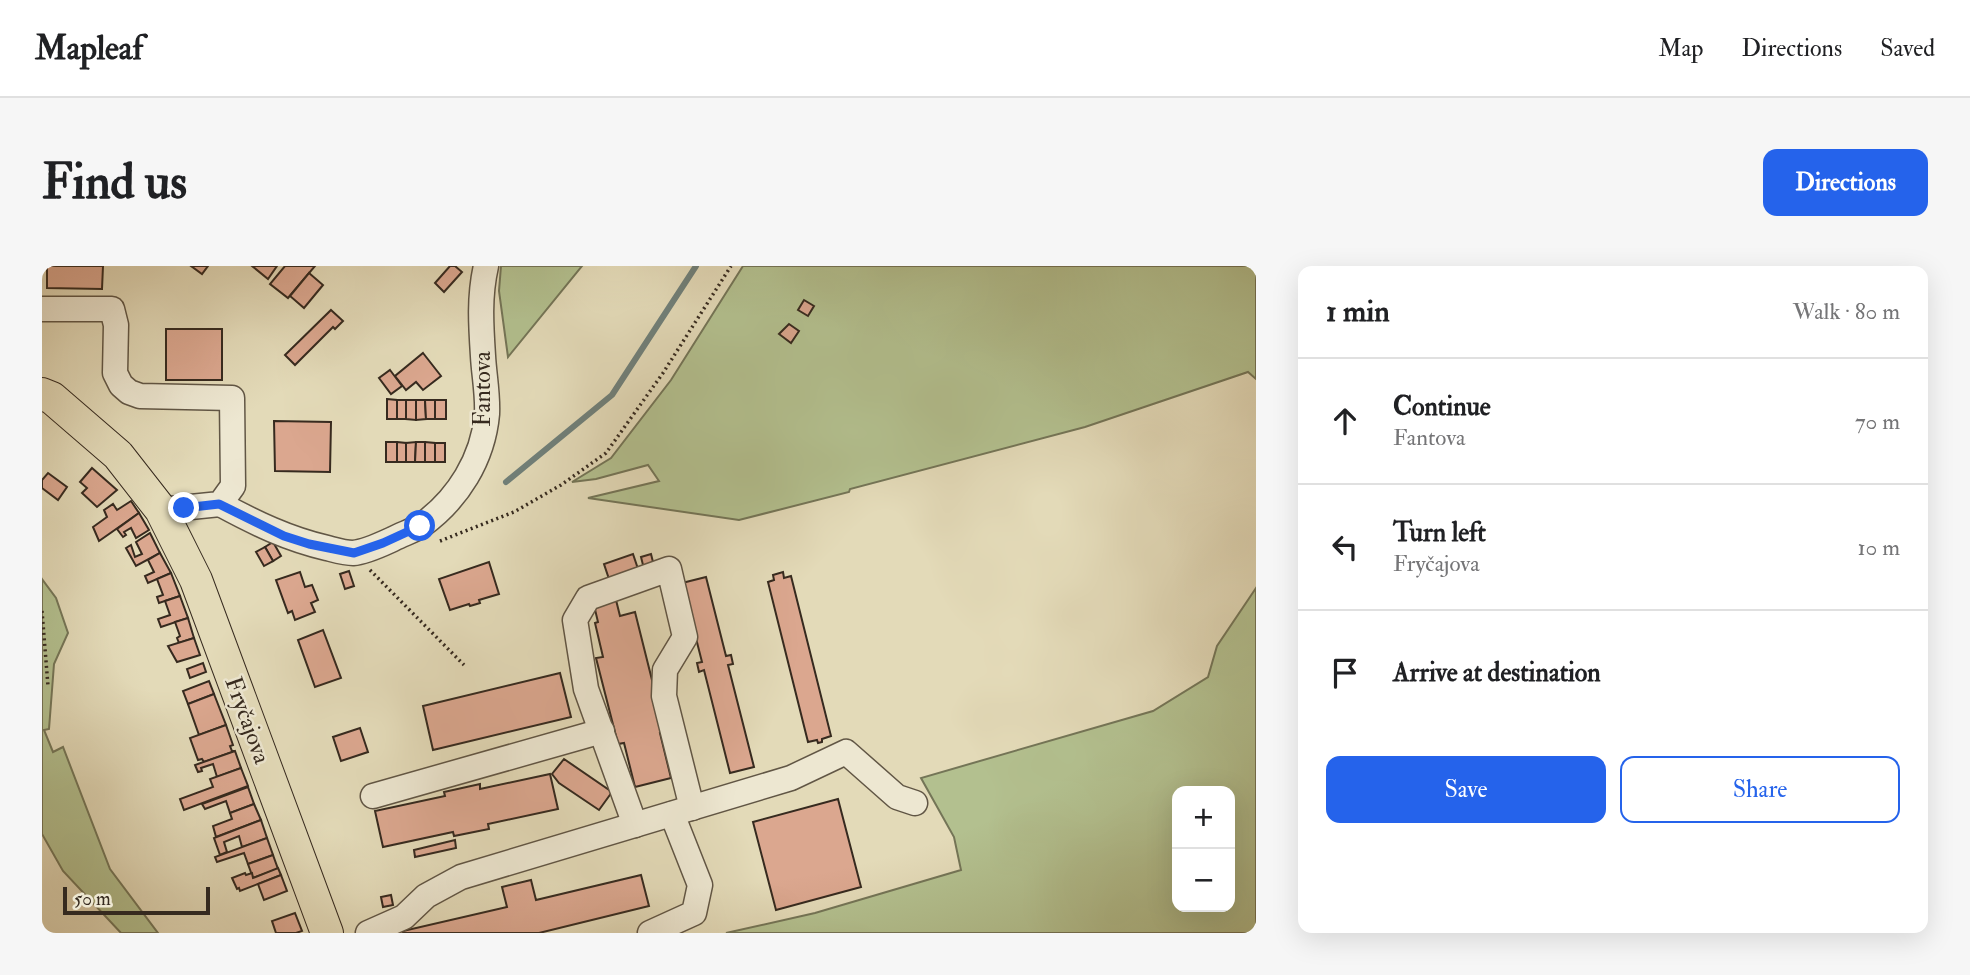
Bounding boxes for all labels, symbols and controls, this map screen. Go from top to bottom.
text: Mapleaf [35,28,143,69]
text: Map [1658,33,1703,64]
text: Directions [1741,33,1842,64]
text: Saved [1880,33,1935,64]
button: Directions [1763,149,1928,216]
text: Find us [42,152,187,213]
text: 1 min [1326,293,1390,330]
text: Walk · 80 m [1793,297,1900,326]
street label: Fantova [467,350,498,427]
text: Continue [1393,391,1491,423]
icon: ahead [1326,402,1364,440]
text: 70 m [1855,407,1900,436]
text: Fantova [1393,423,1466,452]
route end [168,492,199,523]
route start [404,510,435,541]
text: Turn left [1393,517,1486,549]
icon: left [1326,528,1364,566]
text: 10 m [1857,533,1900,562]
text: Fryčajova [1393,549,1480,578]
icon: arrive [1326,654,1364,692]
text: Arrive at destination [1393,657,1601,689]
street label: Fryčajova [218,672,278,769]
button: Save [1326,756,1606,823]
button: Share [1620,756,1900,823]
map controls [1172,786,1235,912]
button: + [1172,786,1235,849]
button: − [1172,849,1235,912]
scale bar [63,884,210,916]
text: 50 m [74,887,111,911]

